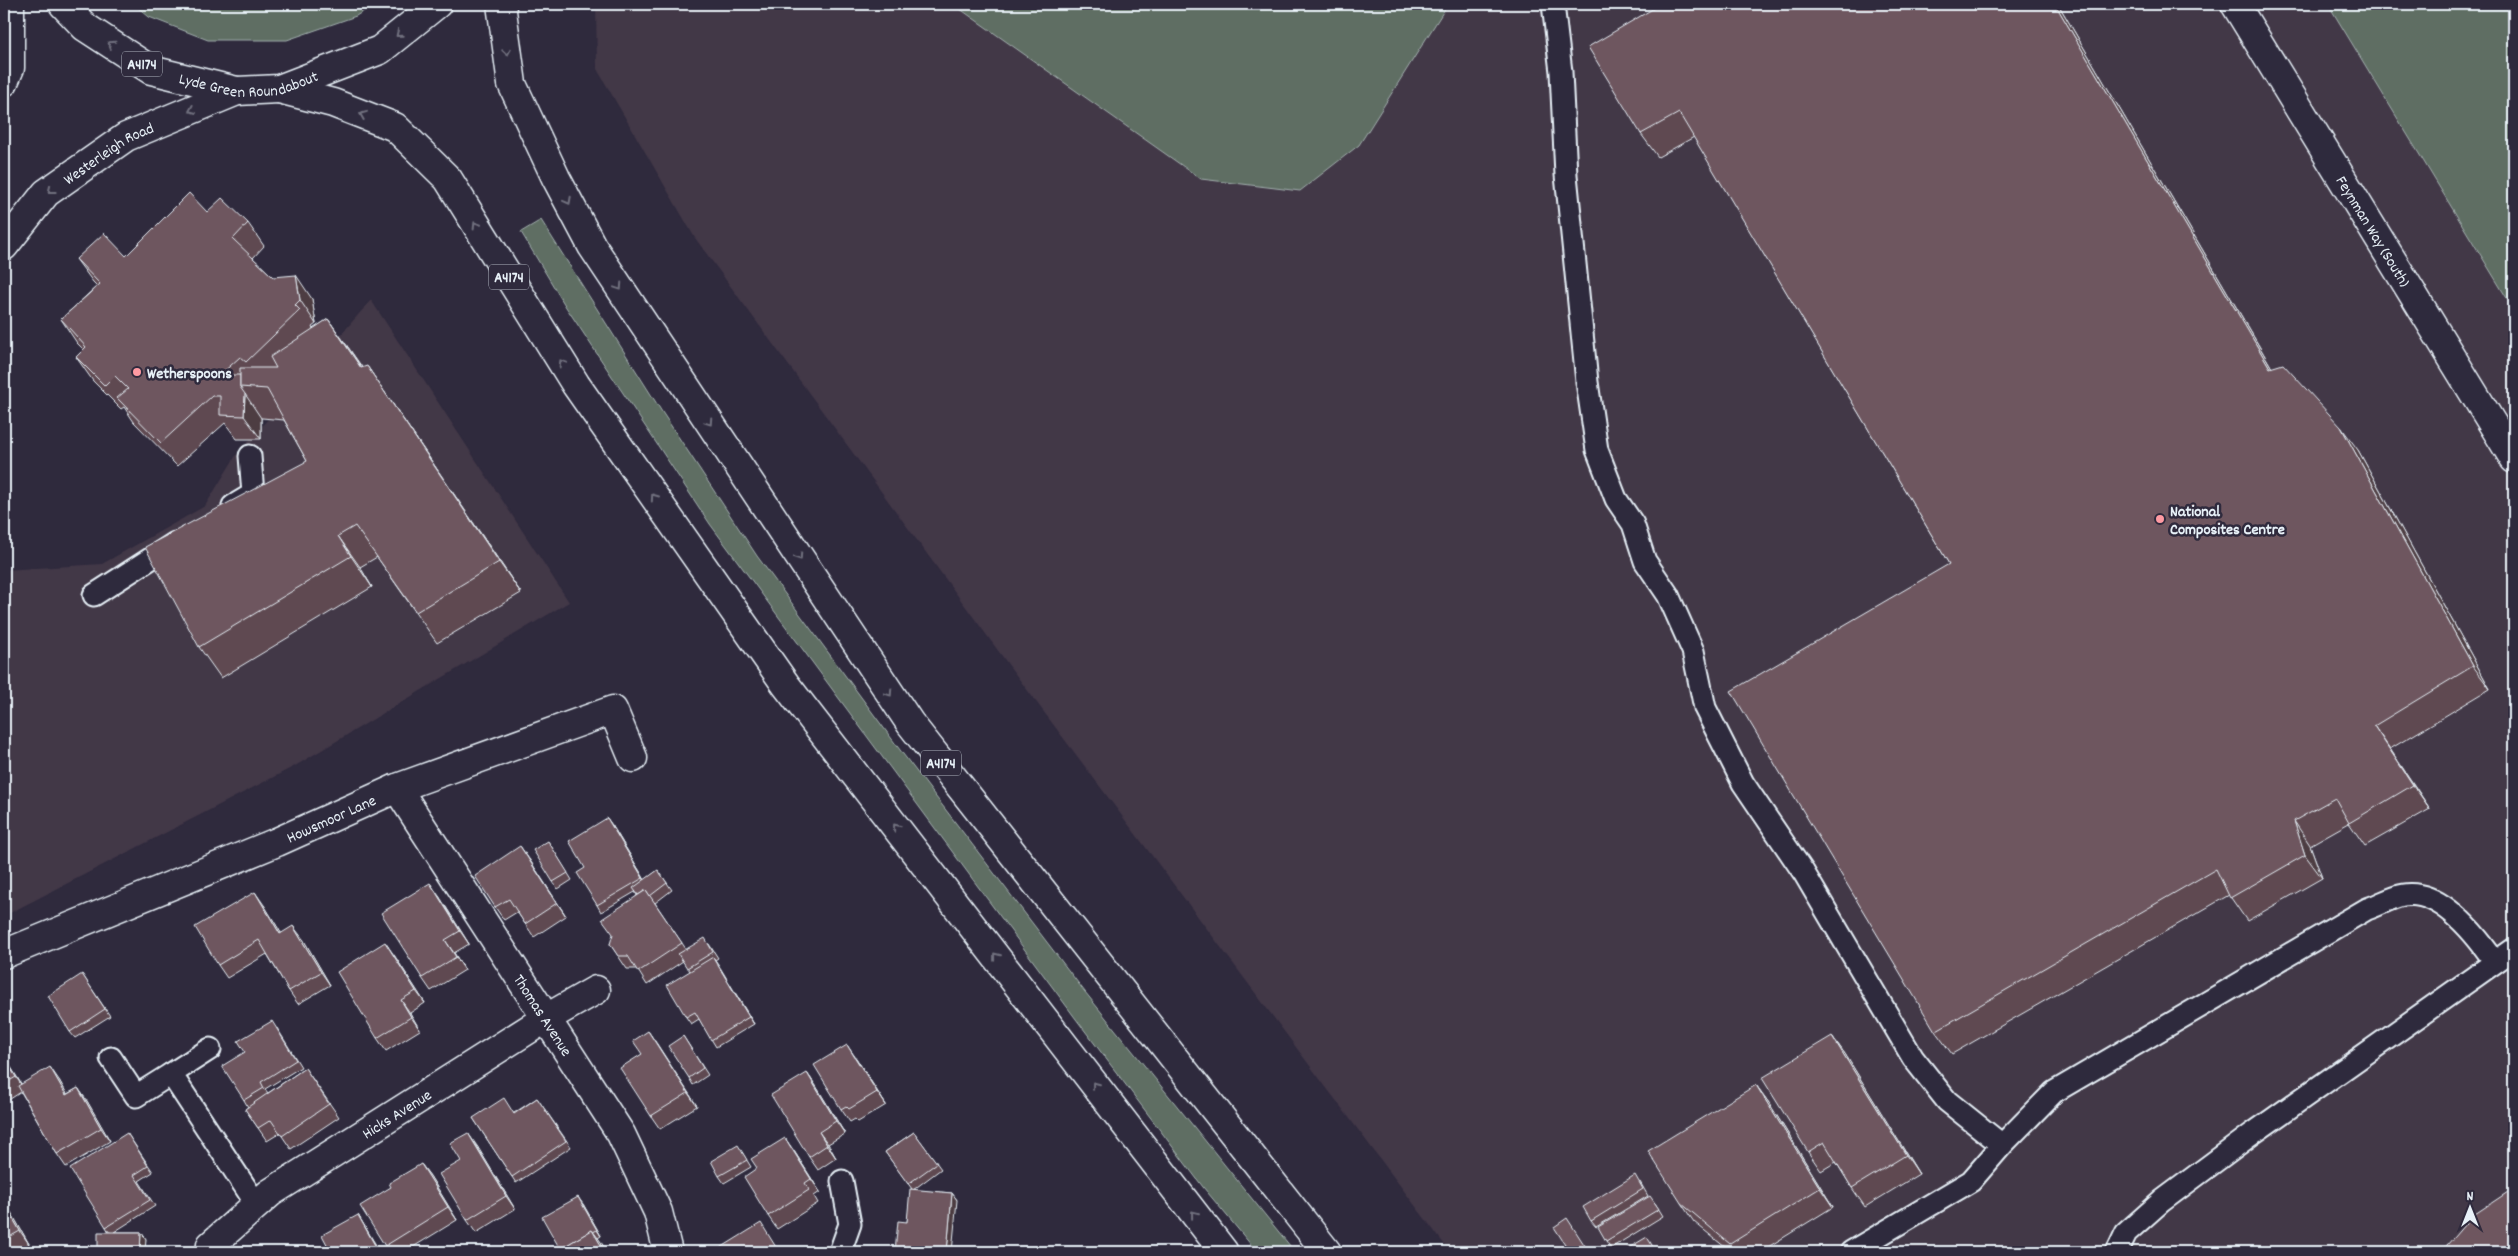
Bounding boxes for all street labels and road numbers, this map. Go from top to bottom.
road number: A4174 [122,52,162,76]
street label: Lyde Green Roundabout [176,66,322,105]
street label: Westerleigh Road [59,118,158,192]
street label: Feynman Way (South) [2329,172,2415,292]
road number: A4174 [489,264,529,290]
road number: A4174 [921,750,961,776]
street label: Howsmoor Lane [283,790,380,850]
street label: Thomas Avenue [507,970,577,1062]
street label: Hicks Avenue [358,1085,437,1146]

